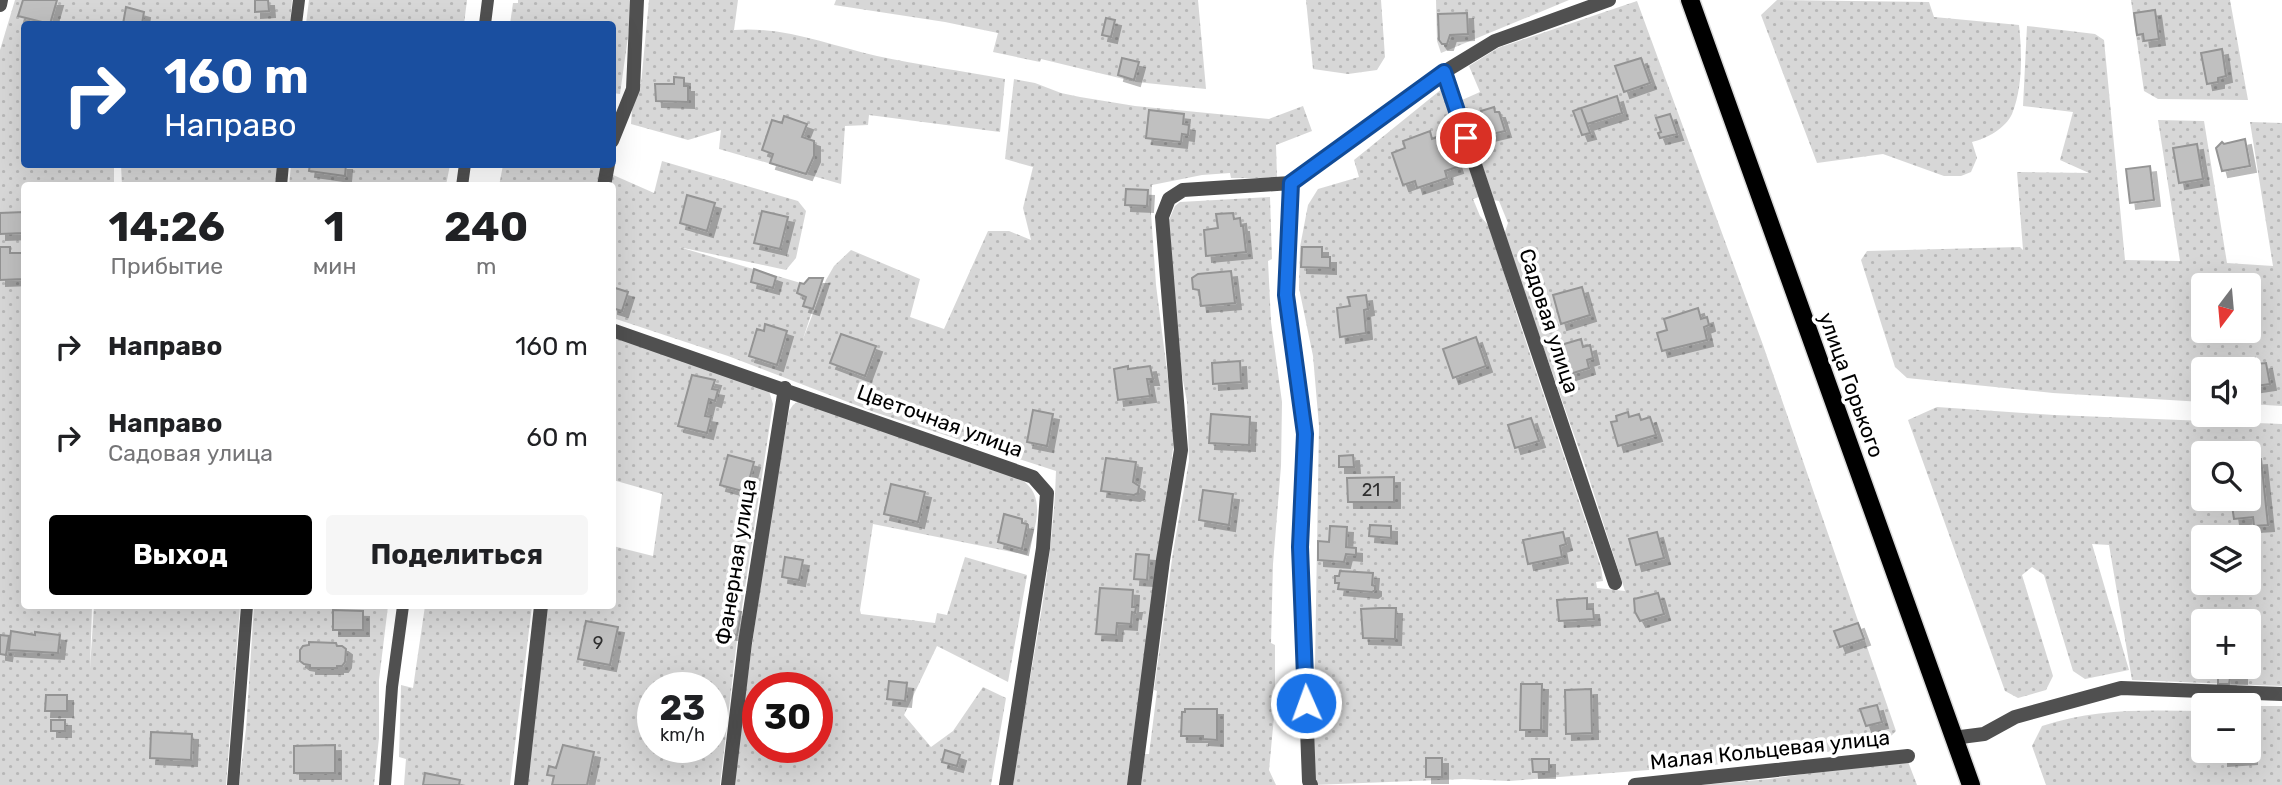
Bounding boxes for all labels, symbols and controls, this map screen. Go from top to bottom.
text: 160 m [164,47,309,105]
icon: right [49,49,140,140]
text: Направо [164,106,297,144]
pin [1436,108,1496,168]
icon: arrive [1447,119,1485,157]
text: 14:26 [109,202,225,252]
text: 1 [324,202,345,252]
text: 240 [444,202,528,252]
street label: Садовая улица [1514,245,1585,396]
text: Прибытие [111,252,223,280]
text: мин [313,252,356,280]
text: m [476,252,496,280]
north arrow [2191,273,2261,343]
map controls [2191,273,2261,763]
street label: улица Горького [1814,309,1889,461]
icon: right [49,328,87,366]
text: Направо [108,331,222,362]
text: 160 m [515,331,588,362]
button: sound [2191,357,2261,427]
street label: Цветочная улица [854,379,1027,462]
text: Направо [108,408,222,439]
icon: right [49,419,87,457]
text: 60 m [526,422,588,453]
text: Садовая улица [108,439,273,467]
button: search [2191,441,2261,511]
street label: Фанерная улица [710,477,761,647]
house number: 21 [1362,479,1380,501]
button: Выход [49,515,312,595]
button: Поделиться [326,515,588,595]
button: layers [2191,525,2261,595]
button: + [2191,609,2261,679]
house number: 9 [593,632,603,654]
position arrow [1269,666,1343,740]
speed limit sign: 30 [742,672,833,763]
text: 23 [660,687,705,729]
button: − [2191,693,2261,763]
text: km/h [660,724,705,746]
street label: Малая Кольцевая улица [1649,724,1891,775]

